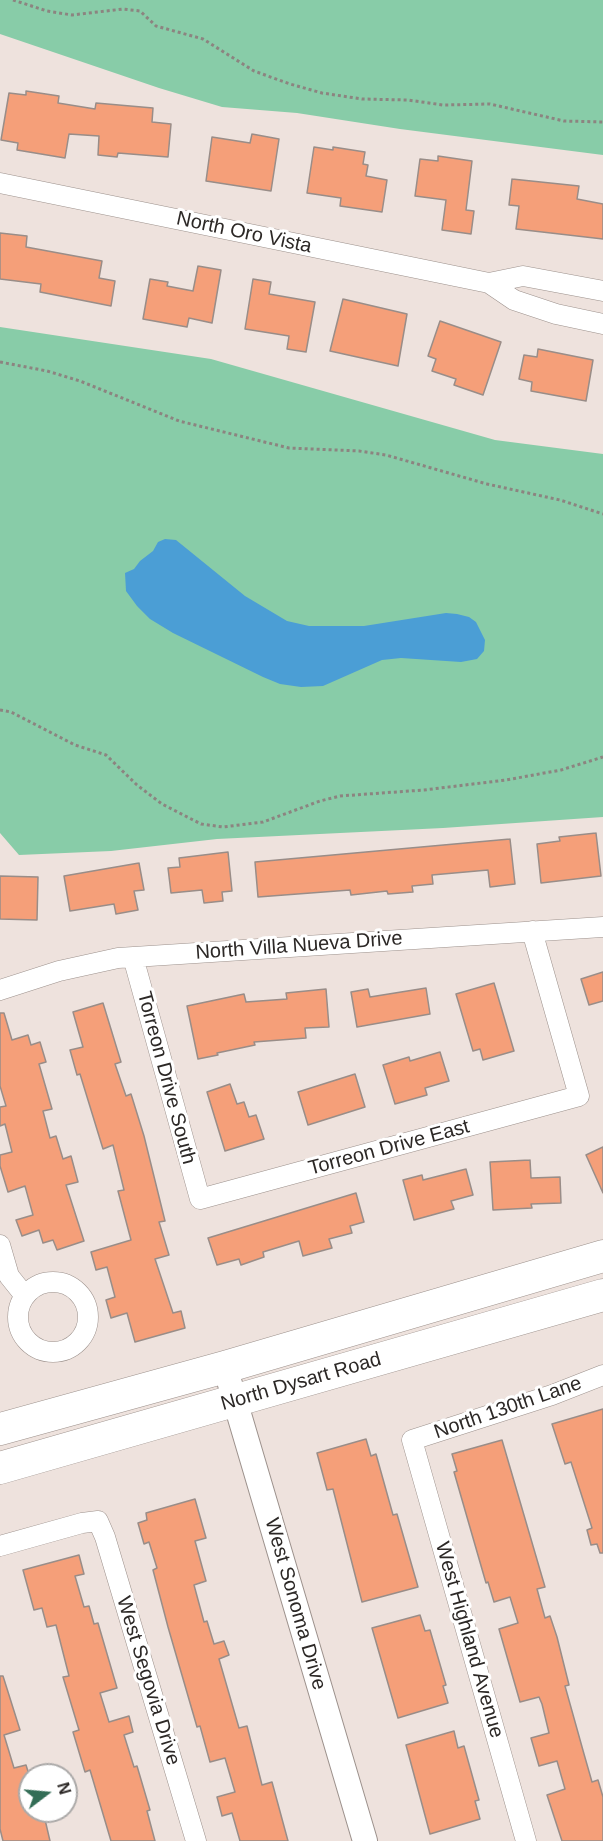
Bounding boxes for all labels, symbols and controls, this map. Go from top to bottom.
street label: North Oro Vista [174,207,314,259]
street label: North Villa Nueva Drive [195,927,403,965]
street label: Torreon Drive South [131,989,201,1167]
street label: Torreon Drive East [306,1115,472,1181]
street label: North Dysart Road [218,1348,384,1416]
street label: North 130th Lane [431,1371,585,1445]
street label: West Sonoma Drive [259,1515,331,1693]
street label: West Highland Avenue [430,1539,508,1741]
street label: West Segovia Drive [111,1594,185,1768]
north arrow [18,1763,78,1823]
text: N [54,1781,74,1796]

